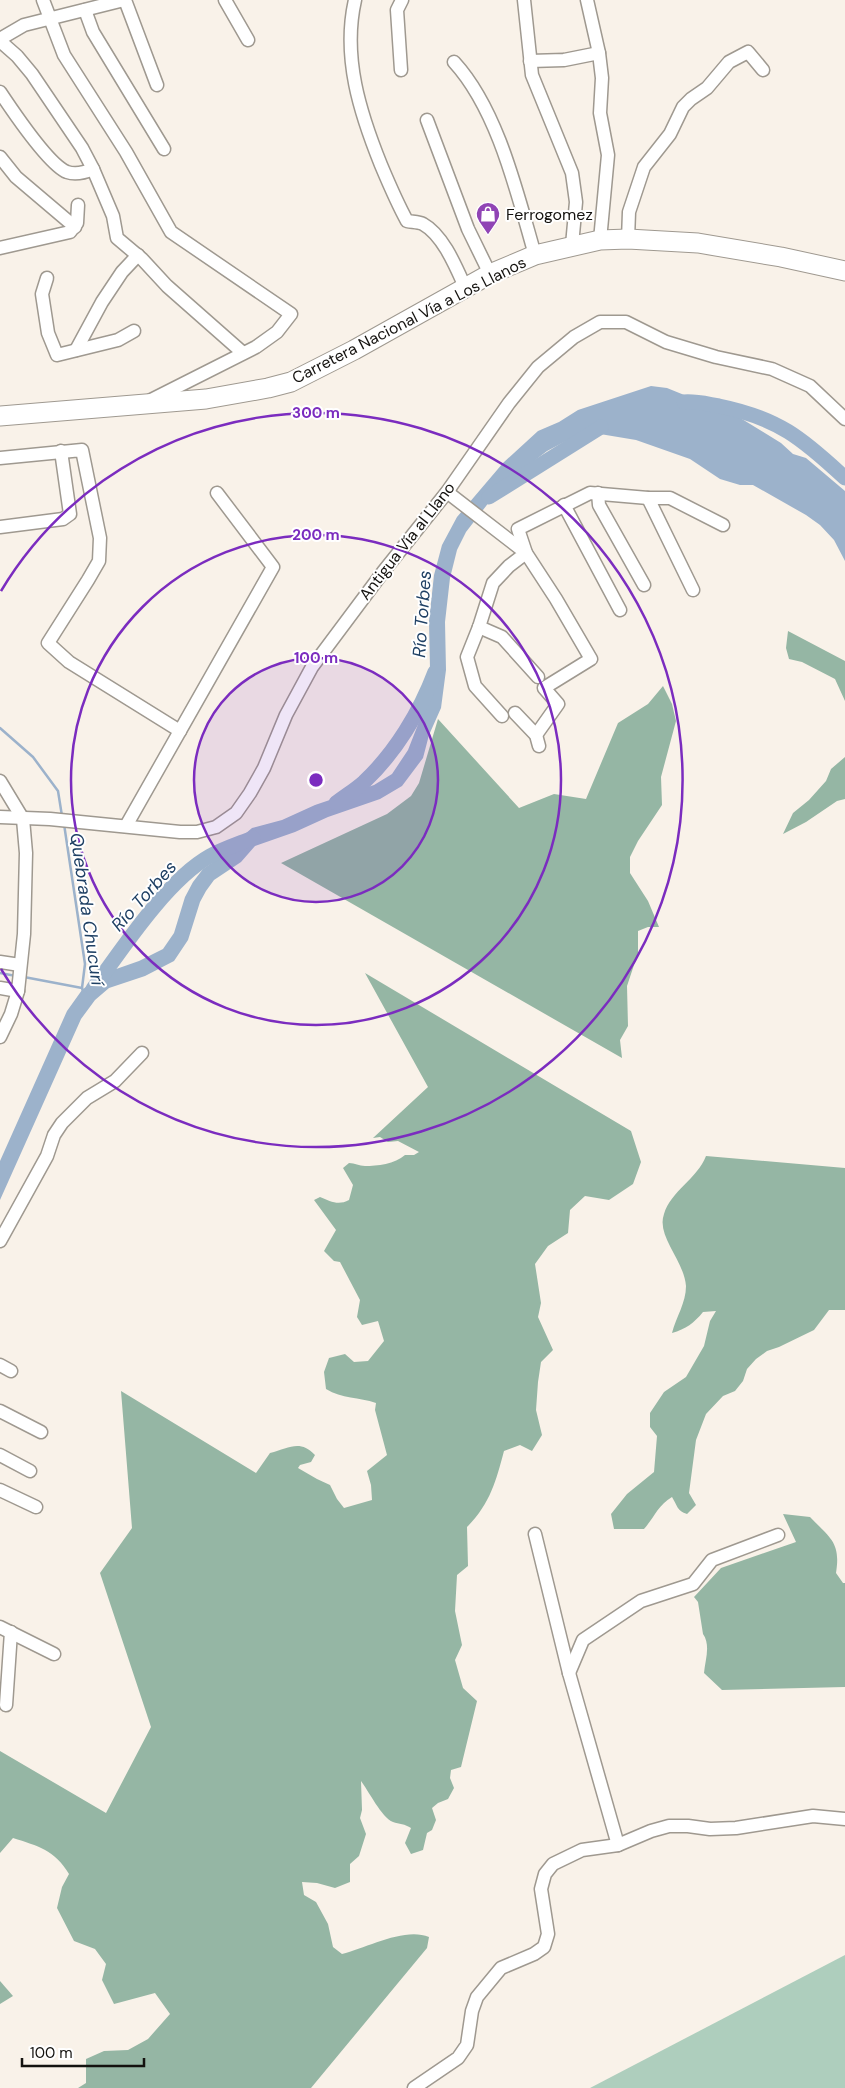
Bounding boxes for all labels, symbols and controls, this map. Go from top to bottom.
shop icon: Ferrogomez [475,201,501,235]
place label: Ferrogomez [506,204,593,225]
street label: Carretera Nacional Vía a Los Llanos [288,252,530,388]
text: 300 m [292,403,340,423]
street label: Antigua Vía al Llano [354,478,460,604]
text: 200 m [292,525,340,545]
water label: Río Torbes [407,570,437,658]
text: 100 m [294,648,338,668]
centre of rings [307,771,325,789]
water label: Quebrada Chucurí [64,831,110,989]
water label: Río Torbes [106,856,182,936]
scale bar [22,2036,145,2068]
text: 100 m [30,2043,73,2063]

